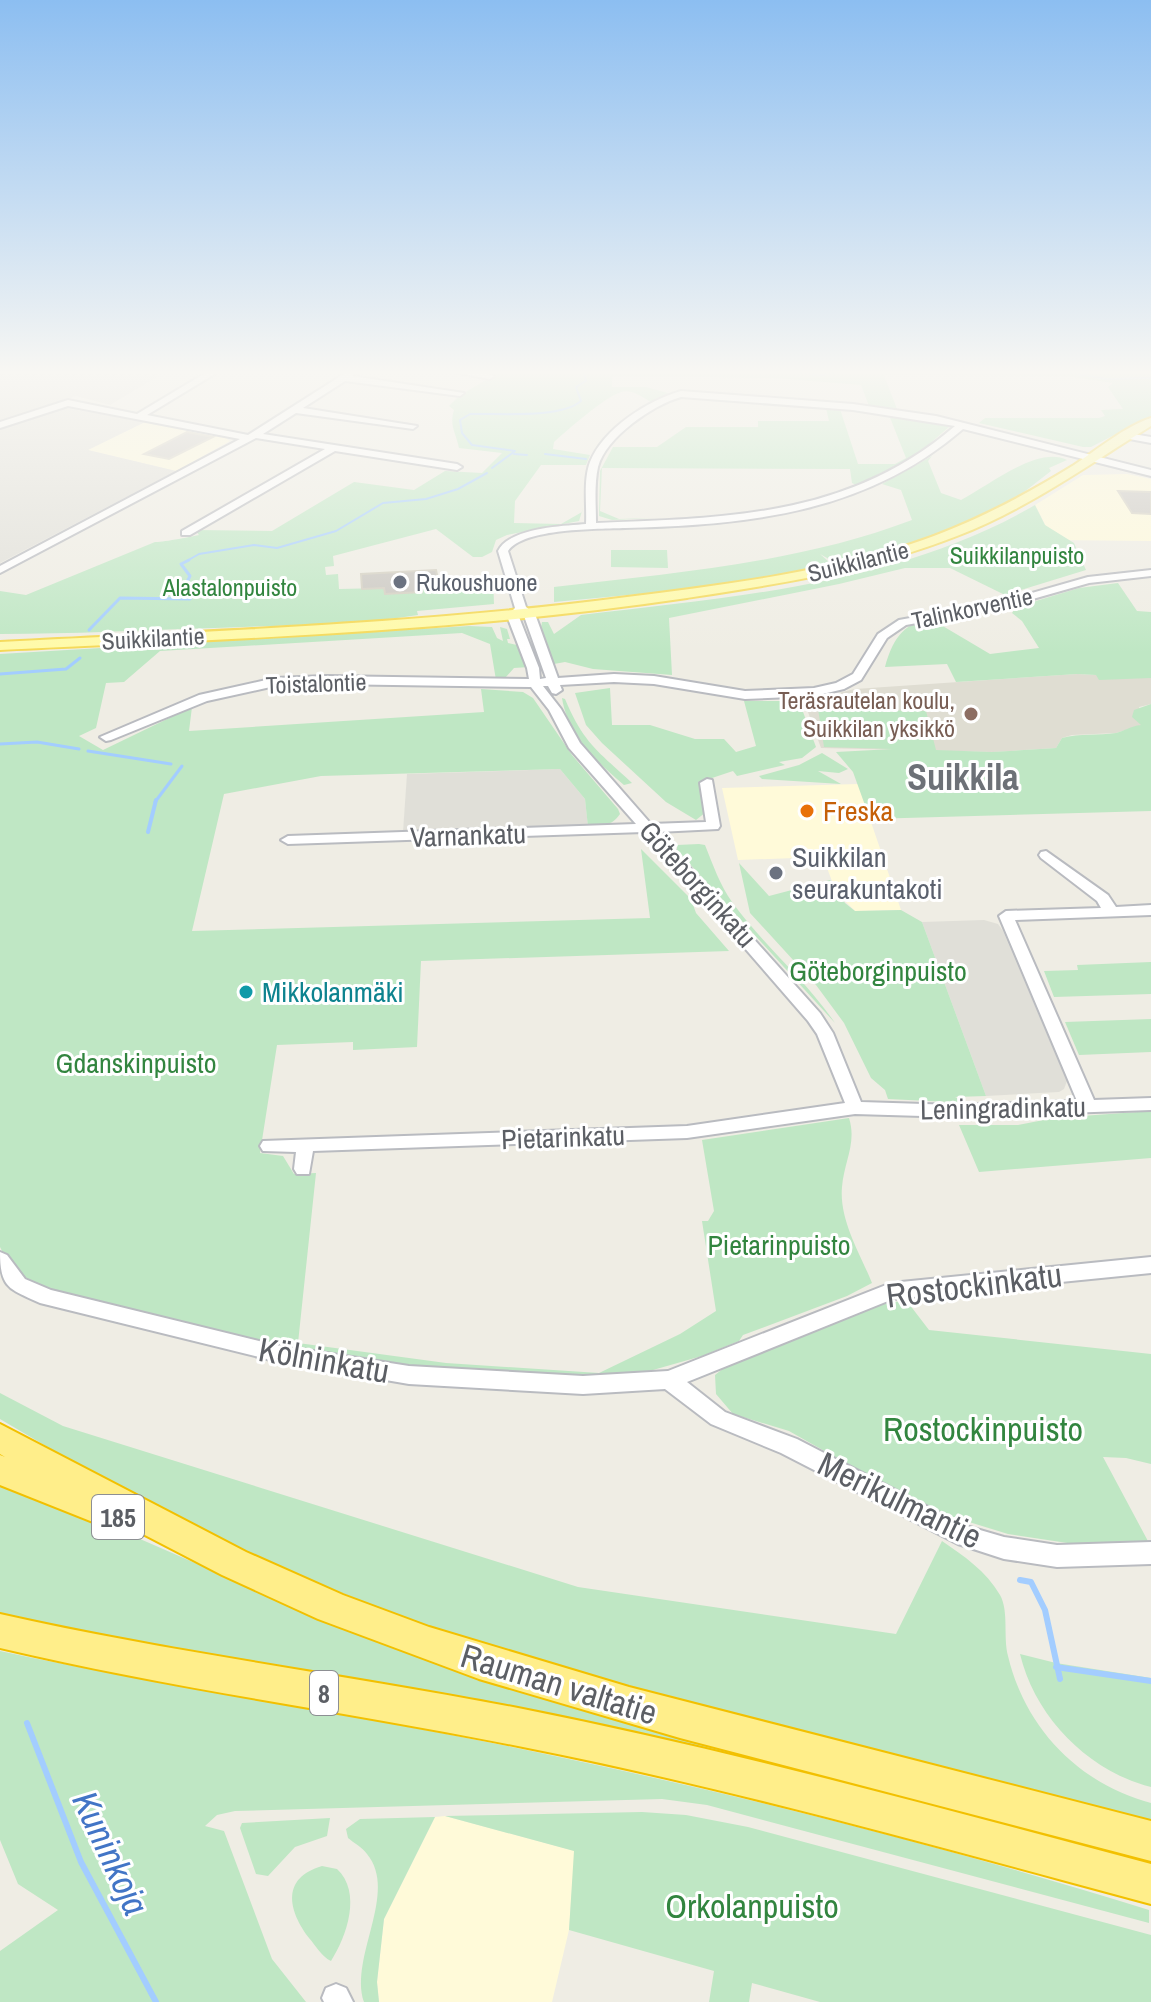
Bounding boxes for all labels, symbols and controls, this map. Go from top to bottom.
street label: Suikkilantie [804,533,912,589]
park label: Suikkilanpuisto [950,539,1084,571]
place label: Rukoushuone [416,566,537,598]
park label: Alastalonpuisto [162,571,297,603]
marker: Rukoushuone [391,573,409,591]
street label: Talinkorventie [909,580,1035,636]
street label: Suikkilantie [101,619,205,657]
street label: Toistalontie [265,665,367,701]
place label: Teräsrautelan koulu, Suikkilan yksikkö [778,684,955,744]
marker: Teräsrautelan koulu, Suikkilan yksikkö [962,705,980,723]
district label: Suikkila [907,753,1019,801]
place label: Freska [823,792,893,830]
marker: Freska [798,802,816,820]
street label: Göteborginkatu [631,812,765,956]
street label: Varnankatu [409,814,527,856]
place label: Suikkilan seurakuntakoti [792,838,943,908]
marker: Suikkilan seurakuntakoti [767,864,785,882]
park label: Göteborginpuisto [789,952,967,990]
place label: Mikkolanmäki [262,973,404,1011]
marker: Mikkolanmäki [237,983,255,1001]
park label: Gdanskinpuisto [56,1044,216,1082]
street label: Leningradinkatu [920,1088,1086,1128]
street label: Pietarinkatu [500,1116,626,1158]
park label: Pietarinpuisto [708,1226,850,1264]
street label: Rostockinkatu [884,1251,1064,1319]
street label: Kölninkatu [255,1326,393,1394]
park label: Rostockinpuisto [883,1406,1083,1452]
street label: Merikulmantie [811,1441,989,1559]
road number: 185 [92,1495,144,1539]
street label: Rauman valtatie [455,1632,663,1736]
road number: 8 [310,1671,338,1715]
water label: Kuninkoja [62,1783,160,1923]
park label: Orkolanpuisto [665,1883,839,1929]

